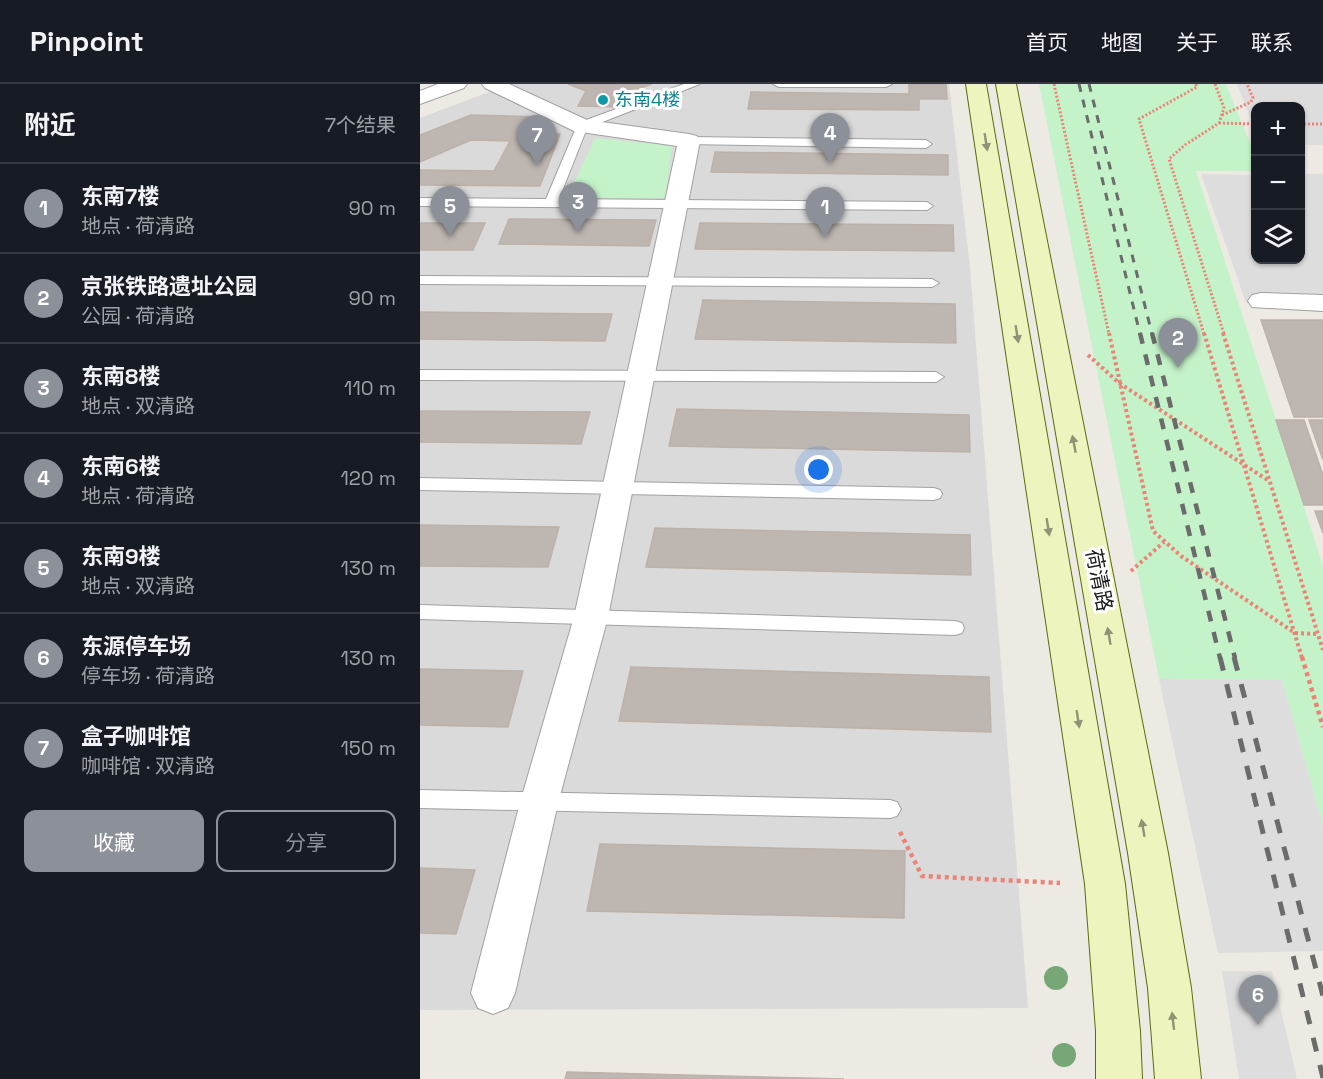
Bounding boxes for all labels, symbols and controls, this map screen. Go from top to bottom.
text: Pinpoint [30,23,144,59]
text: 首页 [1026,29,1068,56]
text: 地图 [1101,29,1143,56]
text: 关于 [1176,29,1218,56]
text: 联系 [1251,29,1293,56]
place label: 东南4楼 [615,88,680,111]
marker: 东南4楼 [596,93,610,107]
map controls [1251,102,1305,264]
button: + [1251,102,1305,156]
text: 附近 [24,108,76,142]
text: 7个结果 [325,112,396,138]
pin: 4 [810,113,850,163]
pin: 7 [518,116,556,165]
one-way arrow [981,132,990,151]
button: − [1251,156,1305,210]
text: 东南7楼 [81,182,159,210]
pin: 3 [558,182,598,232]
pin: 5 [430,186,470,236]
pin: 1 [806,188,844,237]
text: 1 [39,195,48,221]
text: 90 m [349,195,396,221]
button: layers [1251,210,1305,264]
text: 地点 · 荷清路 [81,213,195,239]
text: 京张铁路遗址公园 [81,272,257,300]
text: 2 [38,285,49,311]
text: 90 m [349,285,396,311]
text: 公园 · 荷清路 [81,303,195,329]
pin: 2 [1158,318,1197,368]
one-way arrow [1012,325,1021,344]
text: 东南8楼 [81,362,160,390]
text: 3 [37,375,50,401]
text: 110 m [344,375,396,401]
text: 地点 · 双清路 [81,393,195,419]
one-way arrow [1069,435,1078,454]
text: 东南6楼 [81,452,161,480]
your location [804,455,833,484]
text: 4 [37,465,50,491]
text: 120 m [340,465,396,491]
text: 地点 · 荷清路 [81,483,195,509]
one-way arrow [1043,517,1052,536]
text: 东南9楼 [81,542,161,570]
street label: 荷清路 [1080,546,1119,613]
text: 5 [38,555,50,581]
text: 130 m [340,555,396,581]
text: 地点 · 双清路 [81,573,195,599]
one-way arrow [1104,626,1113,645]
text: 东源停车场 [81,632,191,660]
text: 6 [37,645,50,671]
text: 130 m [340,645,396,671]
text: 停车场 · 荷清路 [81,663,215,689]
one-way arrow [1074,710,1083,729]
text: 盒子咖啡馆 [81,722,191,750]
text: 7 [38,735,49,761]
text: 150 m [341,735,396,761]
text: 咖啡馆 · 双清路 [81,753,215,779]
button: 收藏 [24,810,204,872]
button: 分享 [216,810,396,872]
one-way arrow [1138,818,1147,837]
pin: 6 [1238,976,1278,1025]
one-way arrow [1169,1011,1178,1030]

